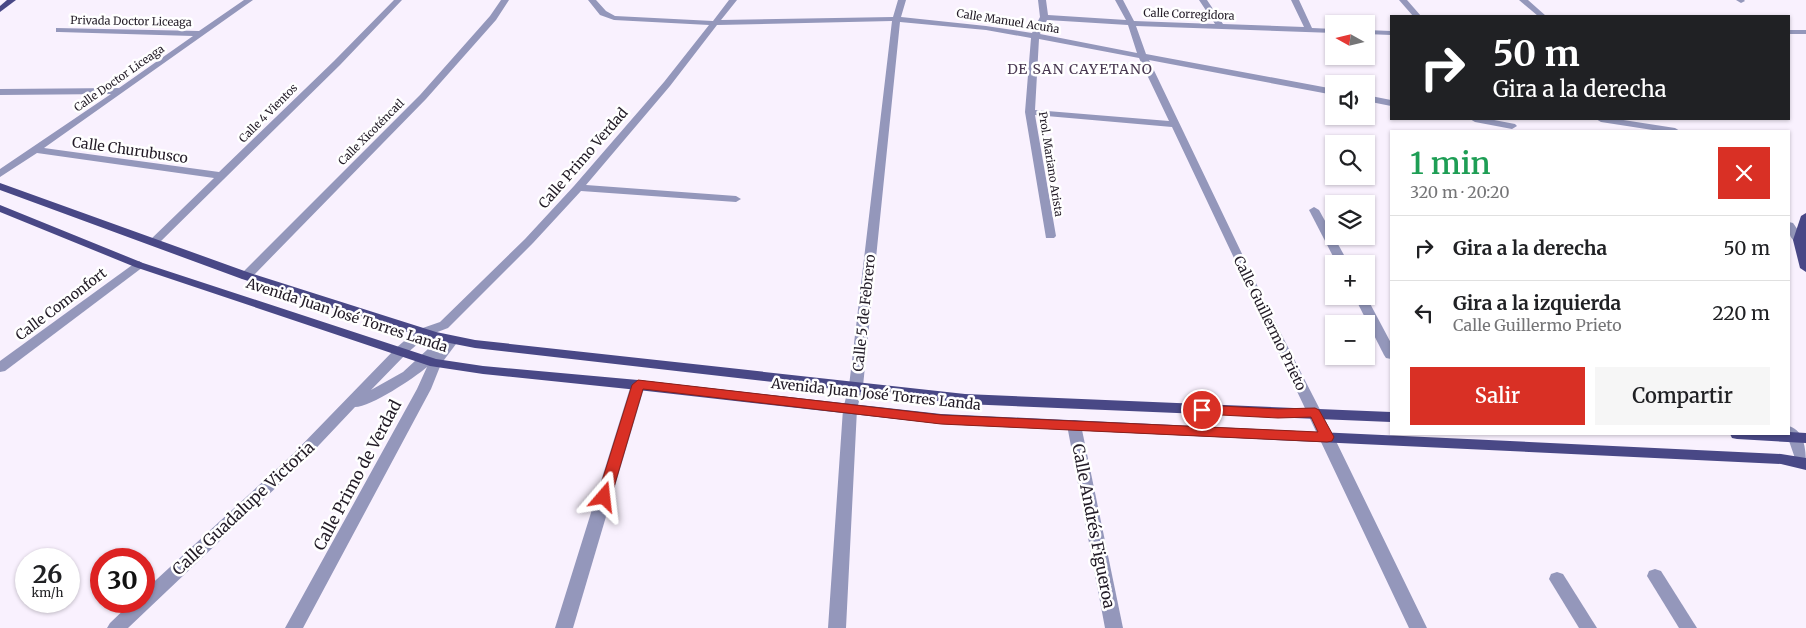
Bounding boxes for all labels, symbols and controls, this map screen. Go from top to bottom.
street label: Calle Corregidora [1143,5,1235,23]
street label: Calle Manuel Acuña [955,6,1061,36]
street label: Privada Doctor Liceaga [70,13,192,29]
north arrow [1325,15,1375,65]
map controls [1325,15,1375,365]
text: 50 m [1493,32,1580,76]
icon: right [1410,35,1475,100]
street label: Calle Doctor Liceaga [71,42,167,114]
district label: DE SAN CAYETANO [1007,60,1153,78]
button: sound [1325,75,1375,125]
text: Gira a la derecha [1493,75,1667,103]
street label: Calle 4 Vientos [236,81,300,145]
street label: Calle Xicoténcatl [335,96,407,168]
street label: Calle Primo Verdad [534,104,632,212]
street label: Prol. Mariano Arista [1036,110,1066,218]
street label: Calle Churubusco [71,133,189,167]
button: search [1325,135,1375,185]
text: 1 min [1410,144,1491,182]
button: close [1718,147,1770,199]
text: 320 m · 20:20 [1410,182,1510,202]
button: layers [1325,195,1375,245]
icon: right [1410,234,1438,262]
text: Gira a la derecha [1453,236,1607,260]
text: 50 m [1724,236,1770,260]
street label: Calle 5 de Febrero [849,253,879,373]
street label: Calle Guillermo Prieto [1230,253,1310,393]
button: + [1325,255,1375,305]
street label: Calle Comonfort [12,264,111,344]
street label: Avenida Juan José Torres Landa [243,274,450,356]
text: Gira a la izquierda [1453,291,1621,315]
icon: left [1410,299,1438,327]
text: 220 m [1713,301,1770,325]
button: − [1325,315,1375,365]
text: Calle Guillermo Prieto [1453,315,1622,335]
button: Salir [1410,367,1585,425]
button: Compartir [1595,367,1770,425]
street label: Avenida Juan José Torres Landa [769,374,982,414]
pin [1181,389,1223,431]
street label: Calle Primo de Verdad [309,396,405,554]
icon: arrive [1188,396,1216,424]
street label: Calle Guadalupe Victoria [168,437,319,579]
street label: Calle Andrés Figueroa [1068,442,1120,610]
position arrow [577,470,629,522]
speed limit sign: 30 [90,548,155,613]
text: 26 [33,558,62,590]
text: km/h [32,585,63,600]

